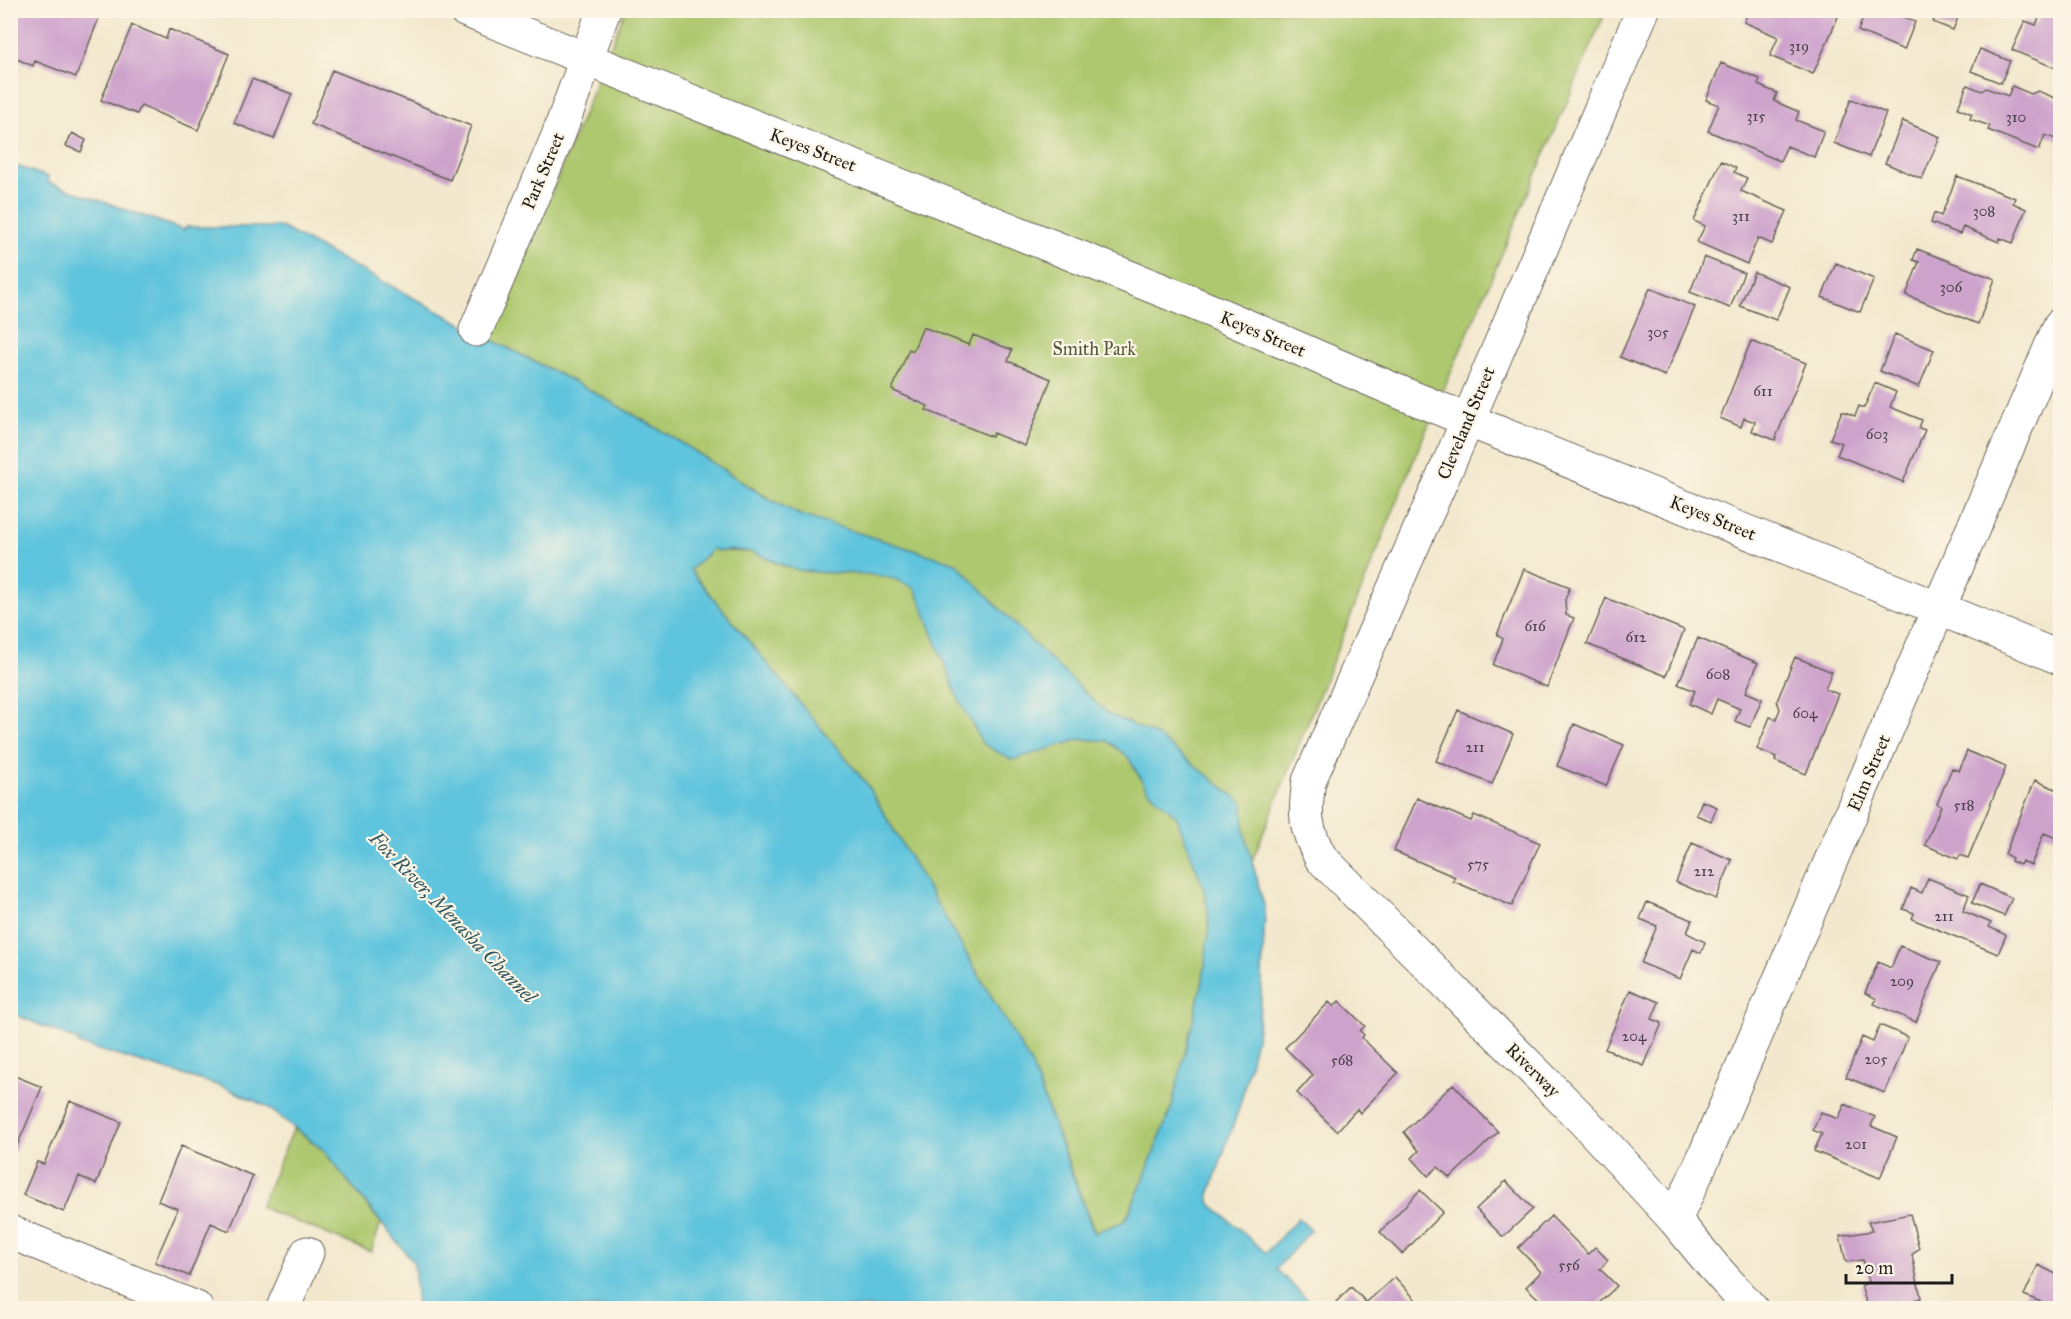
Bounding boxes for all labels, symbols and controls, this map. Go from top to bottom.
house number: 319 [1789,37,1809,55]
house number: 315 [1747,107,1765,125]
house number: 310 [2006,108,2026,126]
street label: Keyes Street [767,123,860,177]
street label: Park Street [517,129,569,213]
house number: 308 [1973,202,1995,220]
house number: 311 [1732,207,1750,225]
house number: 306 [1940,278,1964,296]
street label: Keyes Street [1217,306,1310,362]
house number: 305 [1647,323,1669,341]
park label: Smith Park [1052,338,1136,360]
street label: Cleveland Street [1432,363,1500,483]
house number: 611 [1753,382,1773,400]
house number: 603 [1866,425,1888,443]
street label: Keyes Street [1667,491,1760,545]
house number: 616 [1524,617,1547,635]
house number: 612 [1626,628,1647,646]
house number: 608 [1706,665,1730,683]
house number: 604 [1793,704,1818,722]
street label: Elm Street [1843,731,1895,815]
house number: 211 [1465,738,1485,756]
house number: 518 [1954,796,1974,814]
water label: Fox River, Menasha Channel [364,825,543,1009]
house number: 575 [1467,855,1489,873]
house number: 212 [1694,862,1715,880]
house number: 211 [1934,907,1954,925]
house number: 209 [1890,972,1914,990]
house number: 204 [1622,1027,1647,1045]
street label: Riverway [1501,1038,1565,1102]
house number: 205 [1864,1050,1888,1068]
house number: 568 [1331,1051,1353,1069]
house number: 201 [1845,1135,1867,1153]
scale bar [1846,1247,1952,1285]
house number: 556 [1558,1256,1581,1274]
text: 20 m [1855,1257,1893,1279]

